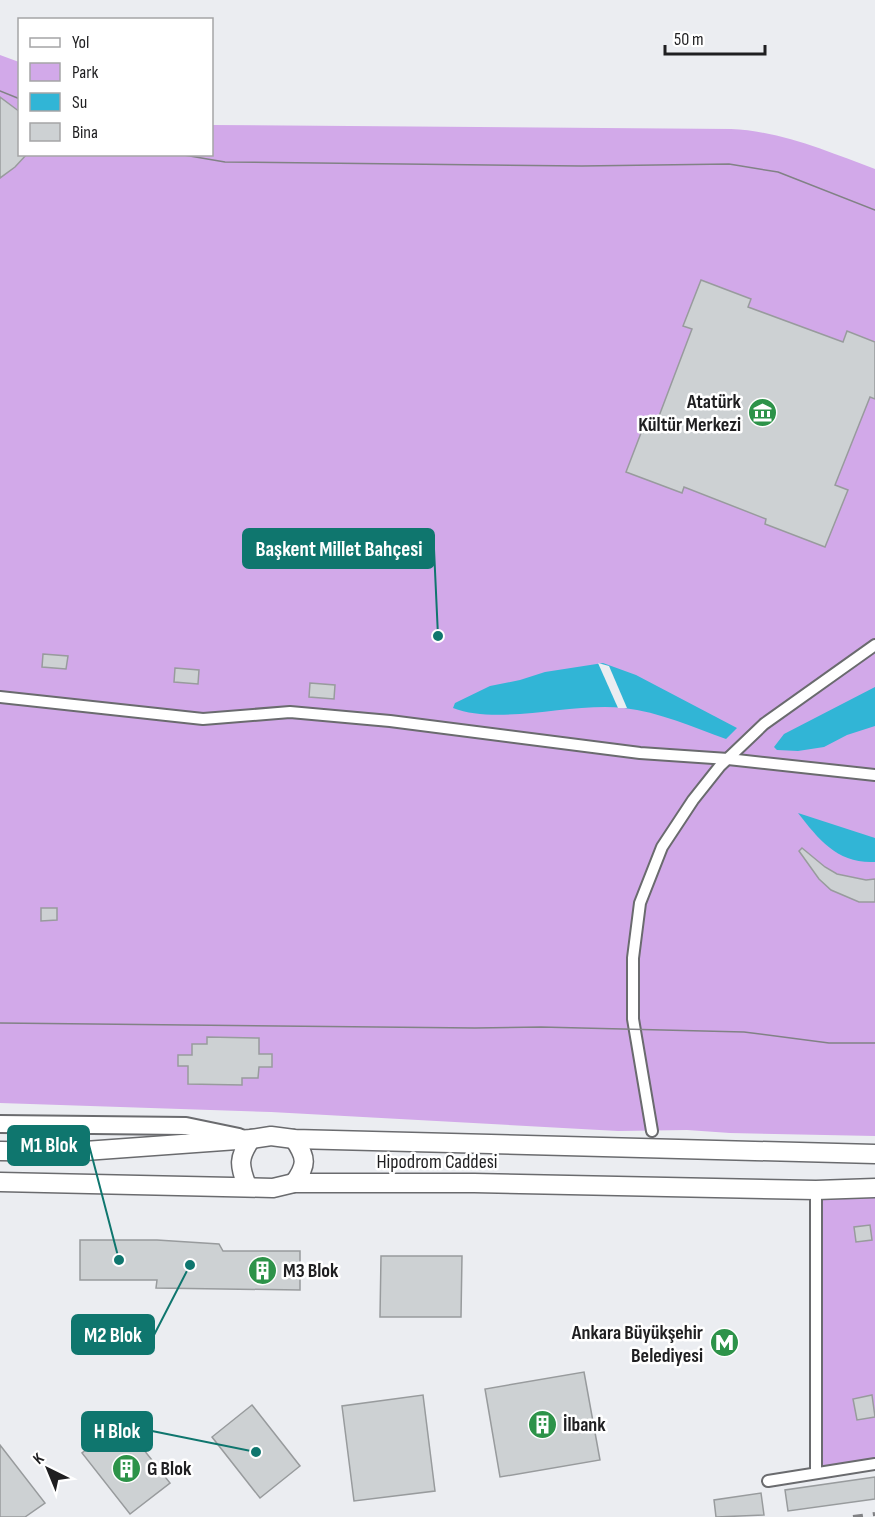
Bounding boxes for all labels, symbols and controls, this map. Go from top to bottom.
legend [18,18,213,156]
scale bar [665,18,766,56]
text: 50 m [674,29,704,50]
text: Yol [72,32,89,53]
text: Park [72,62,98,83]
text: Su [72,92,87,113]
text: Bina [72,122,98,143]
place label: Atatürk Kültür Merkezi [638,390,742,437]
museum icon: Atatürk Kültür Merkezi [746,397,778,429]
callout: Başkent Millet Bahçesi [243,529,434,568]
text: Başkent Millet Bahçesi [255,537,423,562]
callout: M1 Blok [8,1126,89,1165]
text: M1 Blok [20,1133,78,1158]
street label: Hipodrom Caddesi [376,1150,498,1174]
building icon: M3 Blok [246,1254,278,1286]
place label: M3 Blok [283,1259,339,1283]
callout: M2 Blok [72,1315,154,1354]
place label: Ankara Büyükşehir Belediyesi [571,1321,703,1368]
text: M2 Blok [84,1323,142,1348]
metro station icon: Ankara Büyükşehir Belediyesi [708,1327,740,1359]
building icon: İlbank [526,1408,558,1440]
callout: H Blok [82,1412,152,1451]
place label: İlbank [563,1413,606,1437]
text: H Blok [94,1419,140,1444]
north arrow [18,1439,78,1499]
text: K [29,1449,48,1469]
building icon: G Blok [110,1452,142,1484]
place label: G Blok [147,1457,192,1481]

